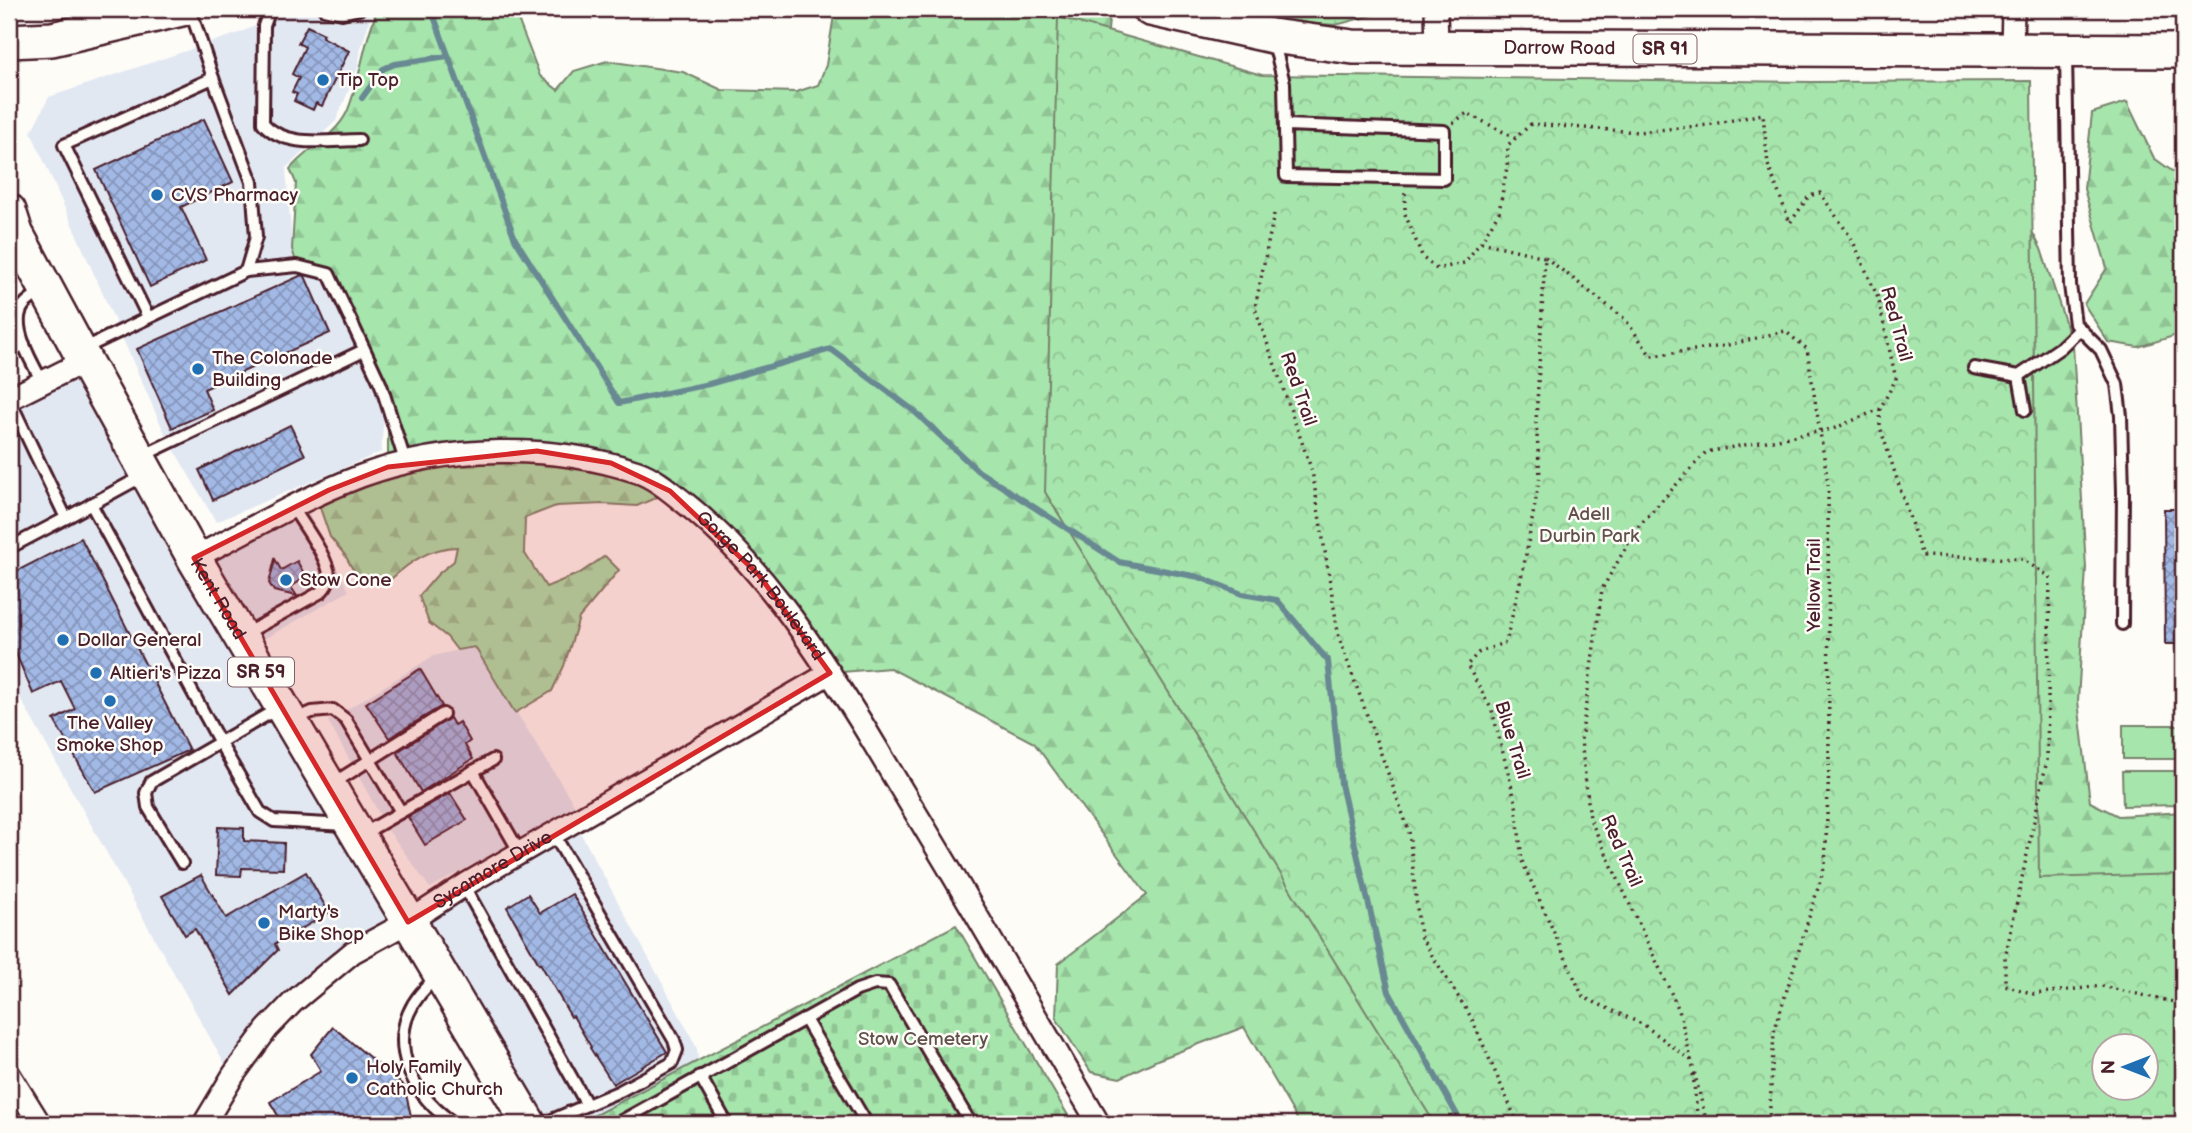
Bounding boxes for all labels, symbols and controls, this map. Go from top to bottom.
road number: SR 91 [1634,34,1696,64]
street label: Darrow Road [1503,36,1615,60]
place label: Tip Top [337,69,399,92]
marker: Tip Top [315,72,331,88]
place label: CVS Pharmacy [171,184,298,207]
marker: CVS Pharmacy [149,187,165,203]
street label: Red Trail [1875,284,1917,364]
place label: The Colonade Building [212,347,333,392]
street label: Red Trail [1275,349,1321,429]
marker: The Colonade Building [190,361,206,377]
park label: Adell Durbin Park [1539,503,1640,548]
street label: Gorge Park Boulevard [691,506,830,665]
street label: Yellow Trail [1803,538,1826,633]
street label: Kent Road [185,554,251,644]
place label: Stow Cone [300,569,392,592]
marker: Stow Cone [278,572,294,588]
place label: Dollar General [77,629,201,652]
marker: Dollar General [55,632,71,648]
road number: SR 59 [228,658,294,686]
place label: Altieri's Pizza [110,662,221,685]
marker: Altieri's Pizza [88,665,104,681]
marker: The Valley Smoke Shop [102,693,118,709]
street label: Blue Trail [1489,698,1535,782]
place label: The Valley Smoke Shop [57,712,163,757]
street label: Red Trail [1595,811,1647,891]
street label: Sycamore Drive [429,825,556,914]
place label: Marty's Bike Shop [278,901,364,946]
marker: Marty's Bike Shop [256,915,272,931]
park label: Stow Cemetery [858,1028,988,1051]
north arrow [2090,1032,2160,1102]
place label: Holy Family Catholic Church [366,1056,503,1101]
text: N [2098,1060,2121,1074]
marker: Holy Family Catholic Church [344,1070,360,1086]

